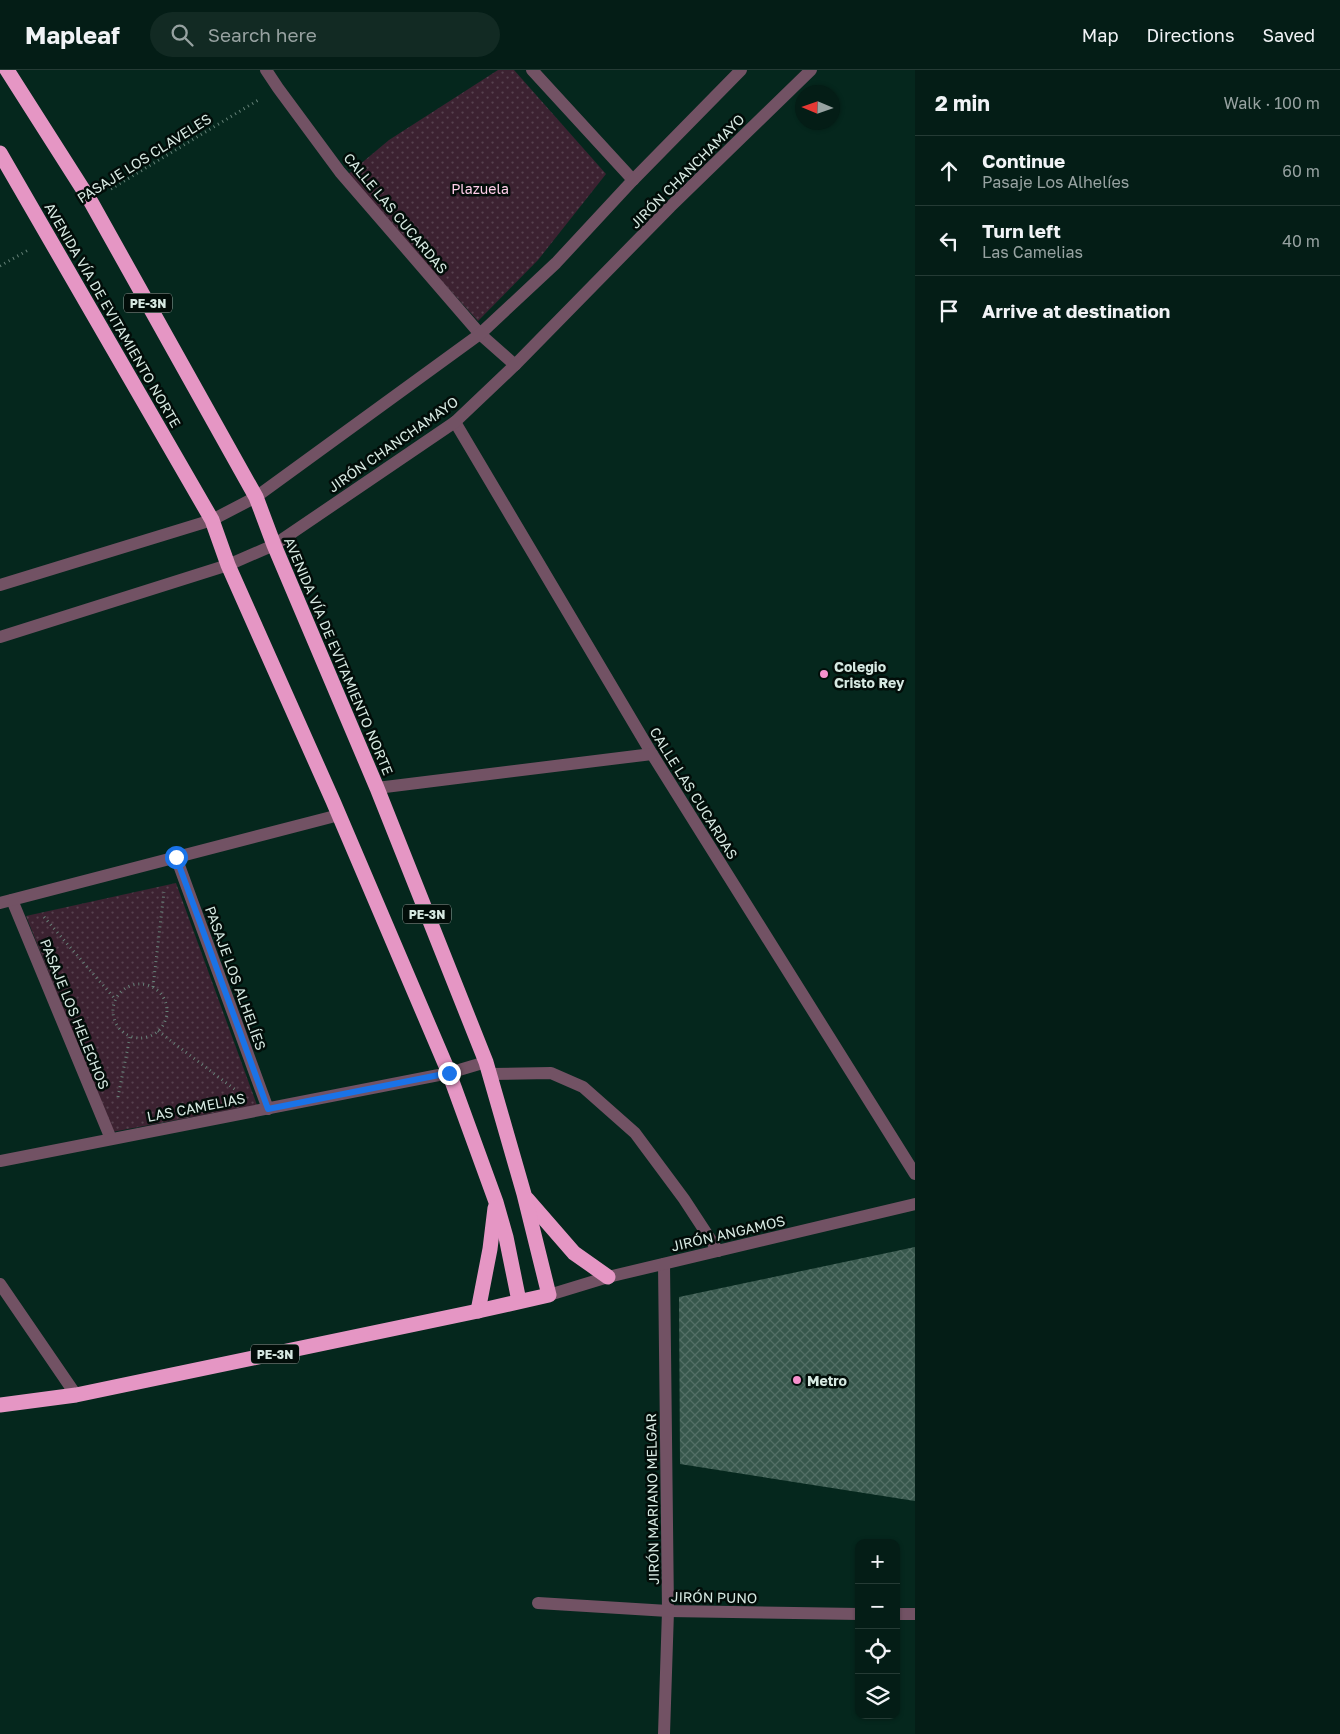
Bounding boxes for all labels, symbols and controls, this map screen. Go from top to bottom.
search box [150,12,500,57]
text: Mapleaf [25,20,120,49]
icon: search [168,21,196,49]
text: Search here [208,23,317,46]
text: Map [1082,24,1118,46]
text: Directions [1146,24,1234,46]
text: Saved [1262,24,1315,46]
north arrow [795,85,840,130]
text: 2 min [935,90,990,116]
text: Walk · 100 m [1224,93,1320,113]
street label: PASAJE LOS CLAVELES [74,110,214,206]
street label: JIRÓN CHANCHAMAYO [626,110,748,232]
street label: CALLE LAS CUCARDAS [341,149,451,277]
text: Continue [982,149,1065,172]
icon: ahead [935,157,963,185]
text: 60 m [1282,161,1320,181]
text: Pasaje Los Alhelíes [982,172,1129,192]
park label: Plazuela [451,180,509,197]
street label: AVENIDA VÍA DE EVITAMIENTO NORTE [41,200,185,430]
text: Turn left [982,219,1061,242]
icon: left [935,227,963,255]
text: 40 m [1282,231,1320,251]
text: Las Camelias [982,242,1083,262]
road number: PE-3N [124,294,172,312]
icon: arrive [935,297,963,325]
text: Arrive at destination [982,299,1170,322]
street label: JIRÓN CHANCHAMAYO [325,393,461,495]
street label: AVENIDA VÍA DE EVITAMIENTO NORTE [281,534,397,778]
place label: Colegio Cristo Rey [834,658,905,691]
marker: Colegio Cristo Rey [818,668,830,680]
street label: CALLE LAS CUCARDAS [646,724,742,862]
route start [165,846,188,869]
street label: PASAJE LOS ALHELÍES [202,904,270,1052]
road number: PE-3N [403,904,451,924]
street label: PASAJE LOS HELECHOS [37,936,113,1092]
route end [438,1062,461,1085]
street label: LAS CAMELIAS [145,1089,247,1125]
street label: JIRÓN ANGAMOS [669,1212,787,1254]
road number: PE-3N [251,1344,299,1364]
place label: Metro [807,1372,847,1389]
marker: Metro [791,1374,803,1386]
street label: JIRÓN MARIANO MELGAR [642,1413,662,1585]
map controls [855,1539,900,1719]
button: + [855,1539,900,1584]
button: − [855,1584,900,1629]
street label: JIRÓN PUNO [671,1588,757,1606]
button: locate [855,1629,900,1674]
button: layers [855,1674,900,1719]

